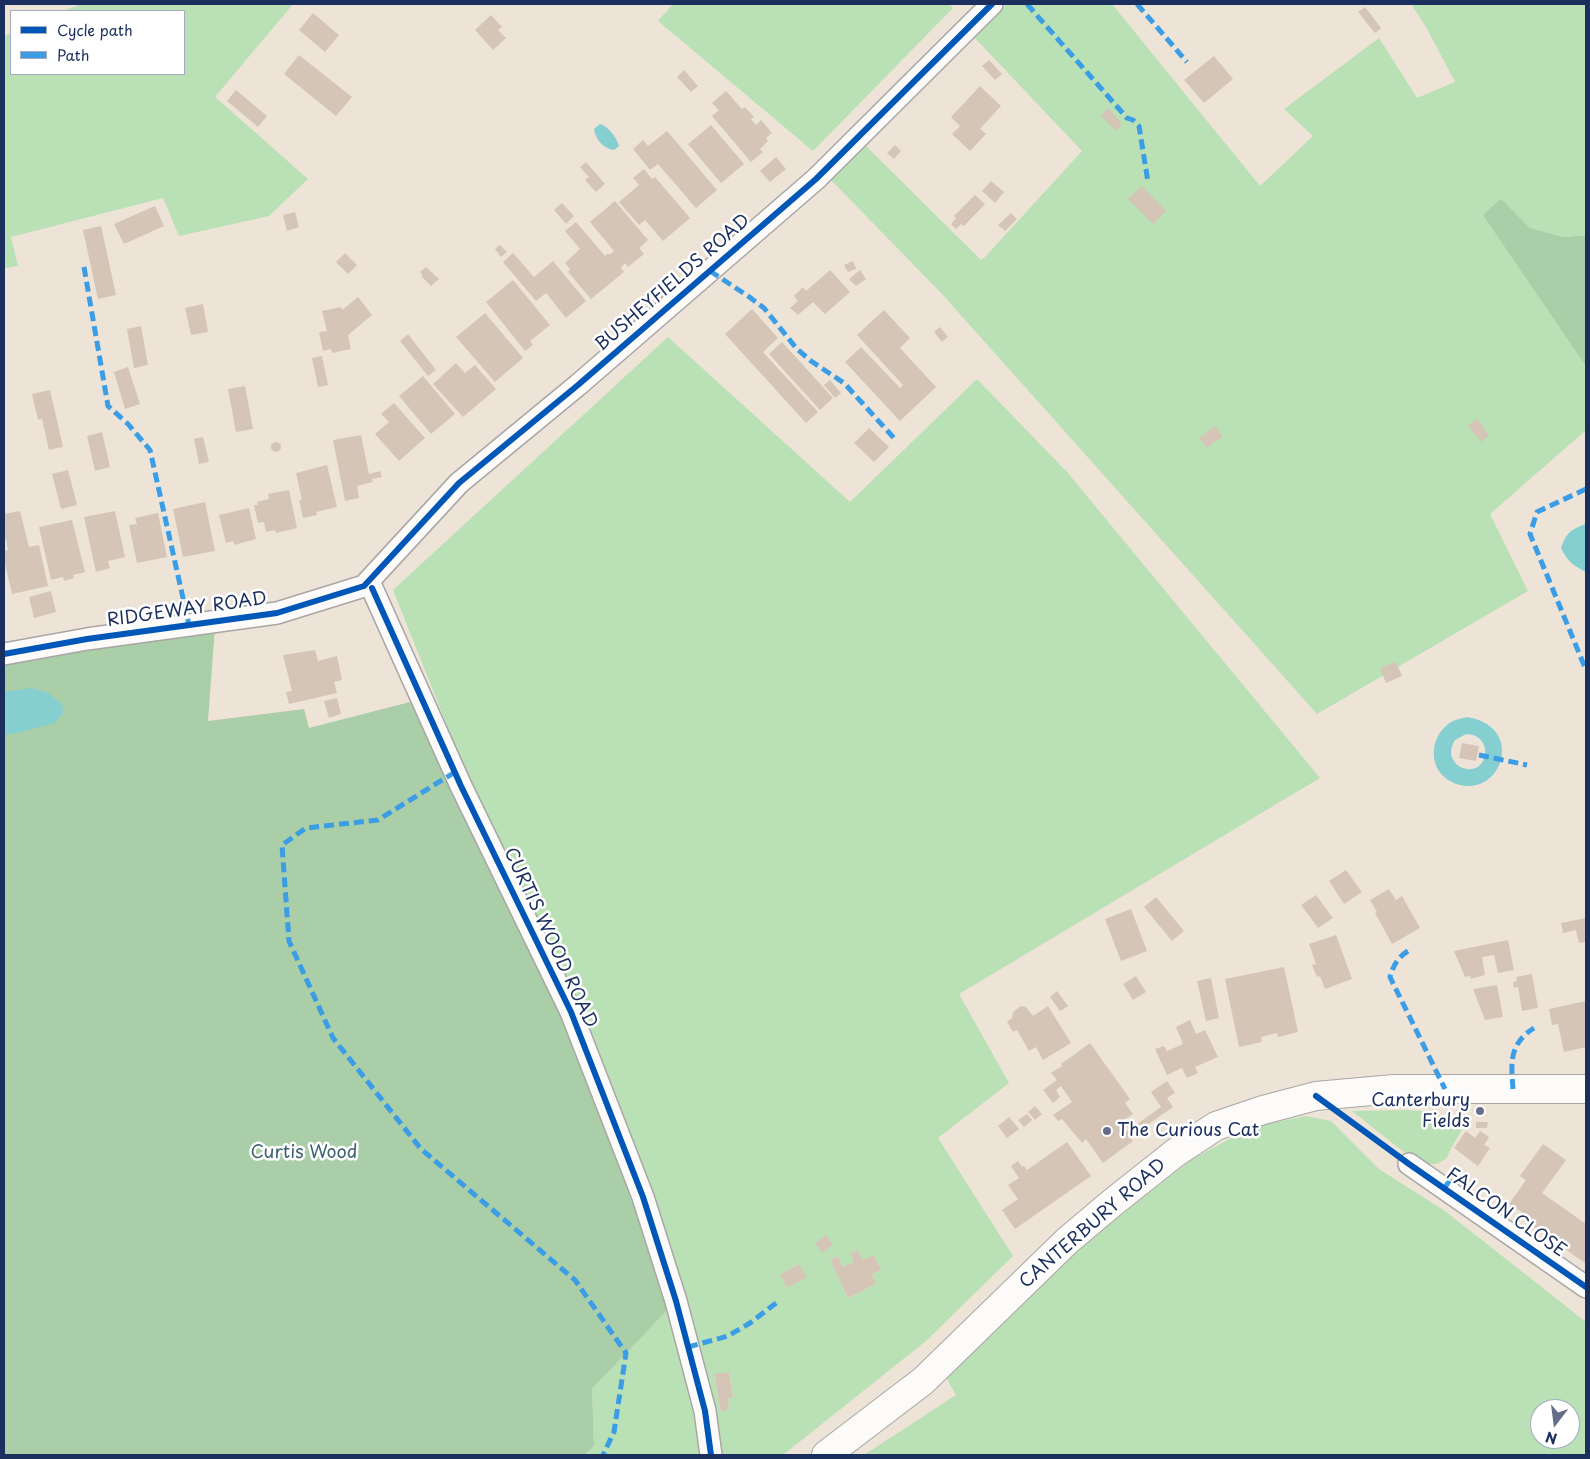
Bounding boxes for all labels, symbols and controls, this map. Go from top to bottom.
legend [10,10,185,75]
text: Cycle path [57,18,133,41]
text: Path [57,43,89,66]
street label: BUSHEYFIELDS ROAD [591,210,755,356]
street label: RIDGEWAY ROAD [106,588,268,632]
street label: CURTIS WOOD ROAD [499,844,601,1032]
place label: Canterbury Fields [1371,1090,1470,1132]
marker: Canterbury Fields [1474,1105,1486,1117]
place label: The Curious Cat [1117,1120,1259,1142]
marker: The Curious Cat [1101,1125,1113,1137]
park label: Curtis Wood [251,1142,357,1164]
street label: CANTERBURY ROAD [1015,1155,1171,1293]
street label: FALCON CLOSE [1442,1164,1570,1262]
north arrow [1530,1399,1580,1449]
text: N [1543,1426,1559,1450]

